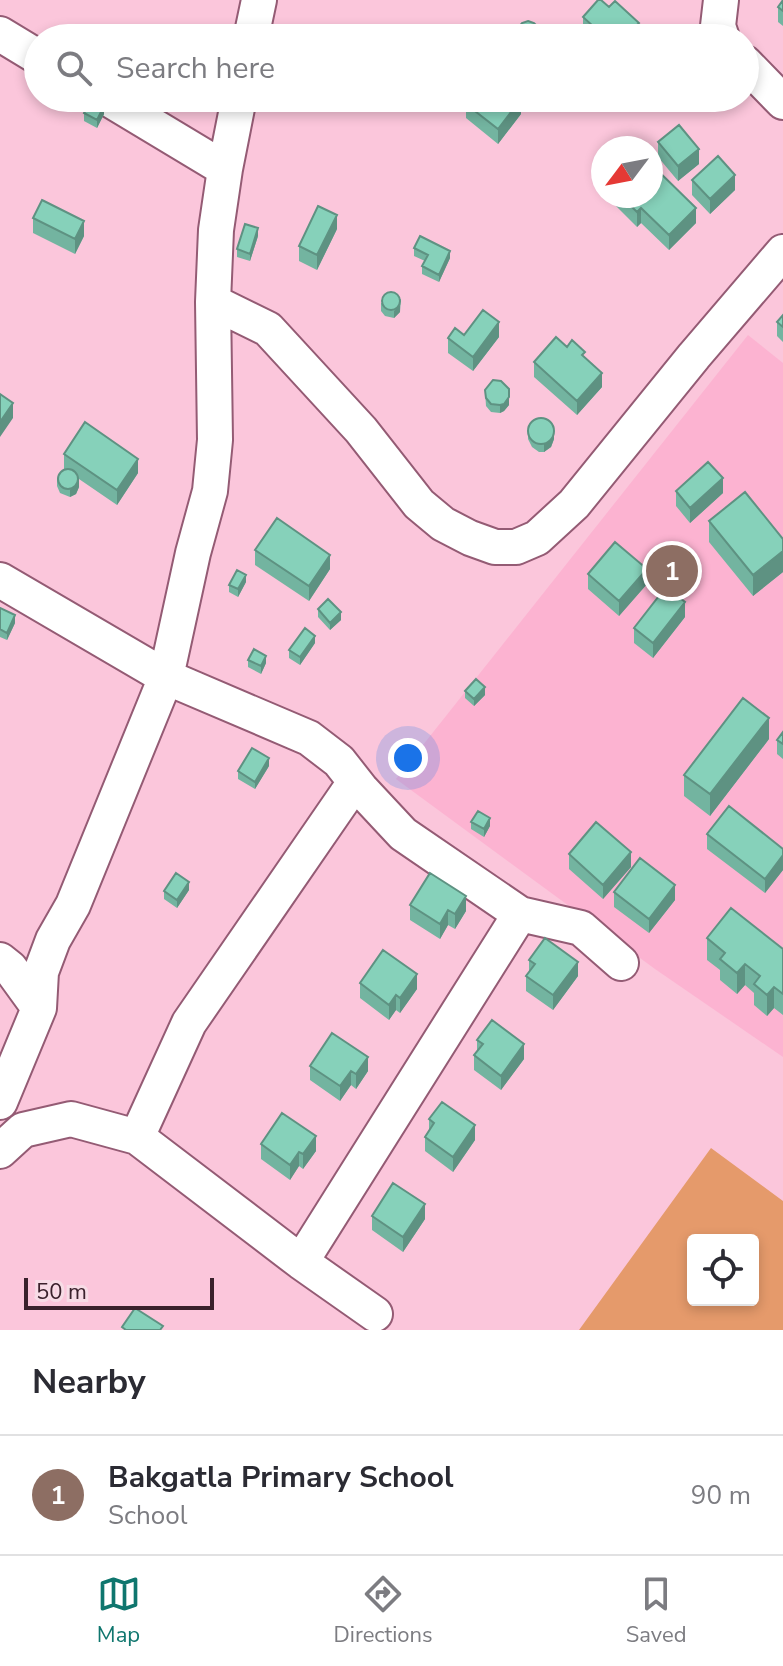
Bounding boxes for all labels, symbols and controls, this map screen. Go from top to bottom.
search box [24,24,759,112]
icon: search [52,46,96,90]
text: Search here [116,48,275,89]
north arrow [591,136,663,208]
pin: 1 [646,541,698,601]
your location [388,738,428,778]
map controls [687,1234,759,1306]
button: locate [687,1234,759,1306]
scale bar [24,1274,214,1310]
text: 50 m [36,1277,87,1307]
text: Nearby [32,1359,146,1405]
text: Bakgatla Primary School [108,1457,454,1498]
text: 1 [50,1478,66,1513]
text: 90 m [691,1478,751,1513]
text: School [108,1498,187,1533]
tab: Map [97,1572,141,1650]
tab: Directions [334,1572,433,1650]
tab: Saved [626,1572,686,1650]

